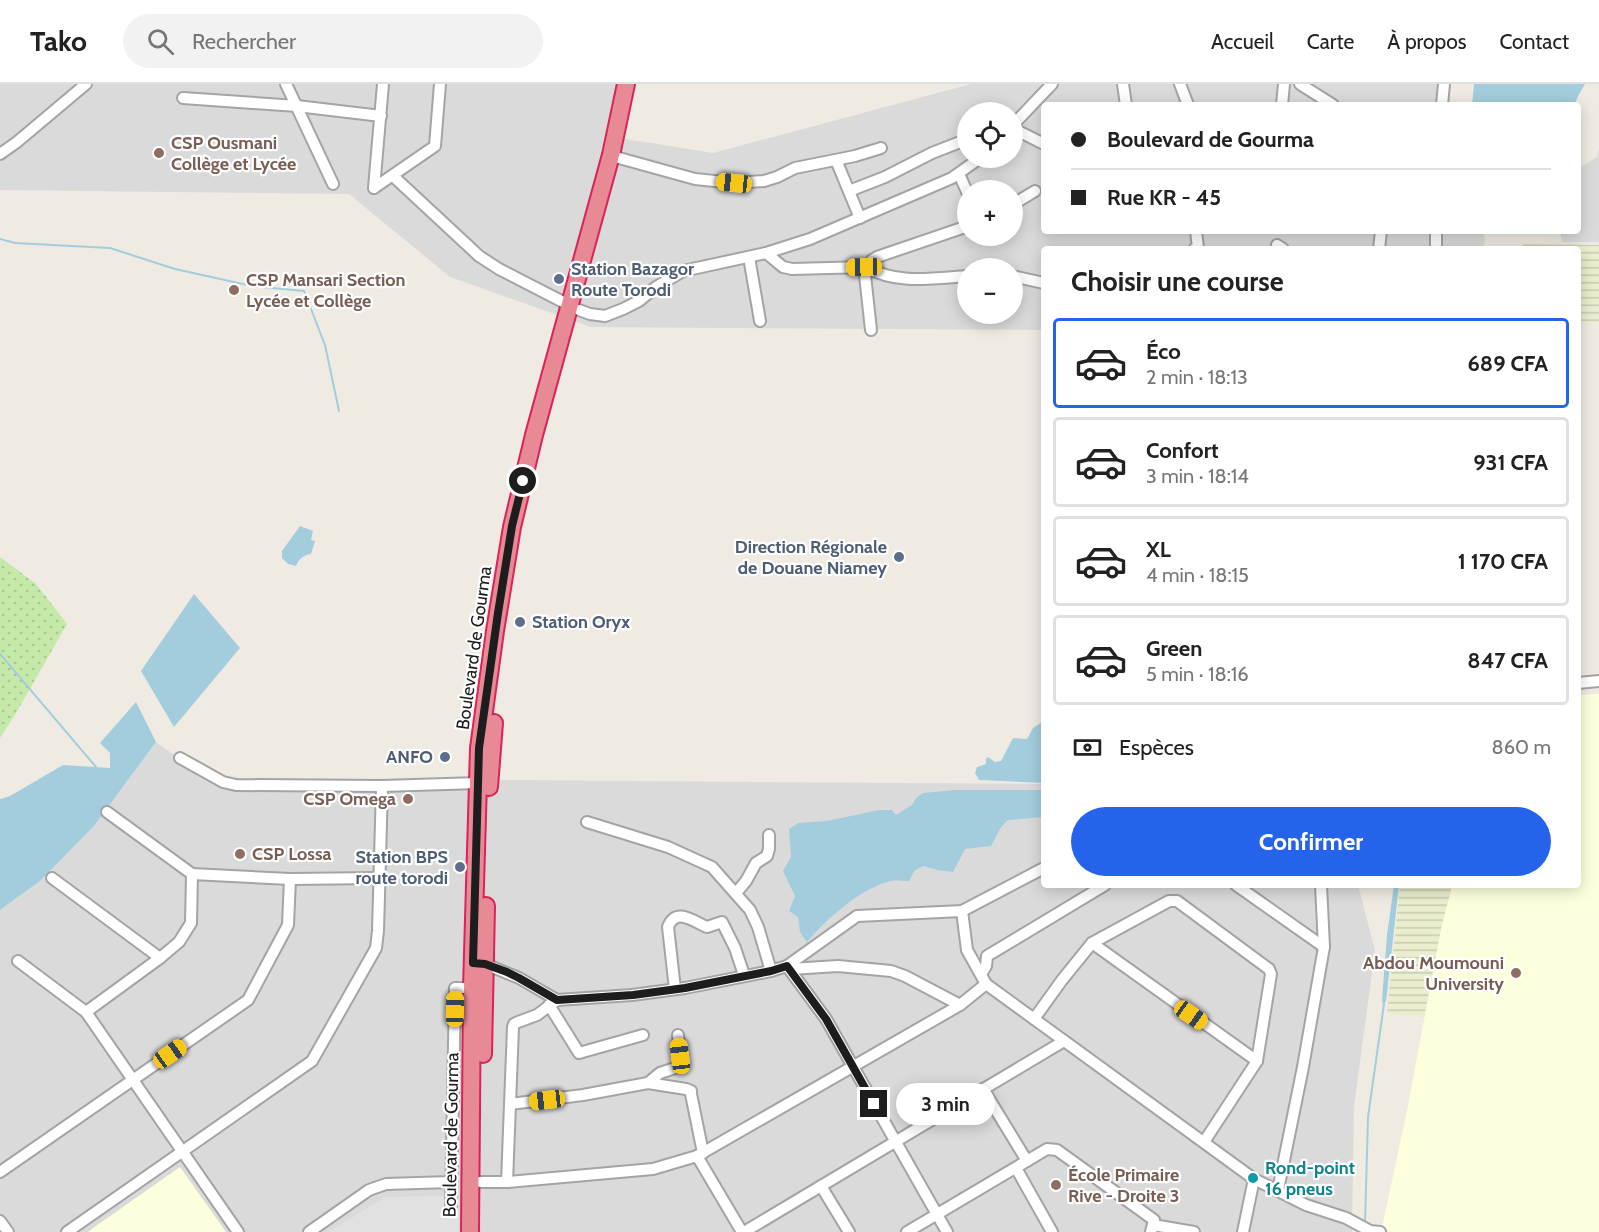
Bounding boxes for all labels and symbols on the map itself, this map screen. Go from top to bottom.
place label: CSP Ousmani Collège et Lycée [171,132,296,175]
marker: CSP Ousmani Collège et Lycée [152,146,166,160]
car [715,172,753,194]
place label: Station Bazagor Route Torodi [571,258,694,301]
car [846,258,882,276]
place label: CSP Mansari Section Lycée et Collège [246,269,405,312]
marker: Station Bazagor Route Torodi [552,272,566,286]
marker: CSP Mansari Section Lycée et Collège [227,283,241,297]
route start [509,467,536,494]
place label: Direction Régionale de Douane Niamey [735,536,887,579]
marker: Direction Régionale de Douane Niamey [892,550,906,564]
street label: Boulevard de Gourma [452,564,496,731]
place label: Station Oryx [532,611,630,633]
marker: Station Oryx [513,615,527,629]
place label: ANFO [386,746,433,768]
marker: ANFO [438,750,452,764]
place label: CSP Omega [303,788,396,810]
marker: CSP Omega [401,792,415,806]
place label: CSP Lossa [252,843,332,865]
place label: Station BPS route torodi [355,846,448,889]
marker: CSP Lossa [233,847,247,861]
marker: Station BPS route torodi [453,860,467,874]
place label: Abdou Moumouni University [1363,952,1504,995]
marker: Abdou Moumouni University [1509,966,1523,980]
car [446,991,464,1027]
car [1171,997,1211,1033]
car [150,1036,190,1072]
car [669,1037,691,1075]
street label: Boulevard de Gourma [439,1052,463,1218]
callout: 3 min [895,1083,994,1125]
car [528,1089,566,1111]
route end [860,1090,887,1117]
place label: Rond-point 16 pneus [1265,1157,1355,1200]
place label: École Primaire Rive - Droite 3 [1068,1164,1180,1207]
marker: Rond-point 16 pneus [1246,1171,1260,1185]
marker: École Primaire Rive - Droite 3 [1049,1178,1063,1192]

